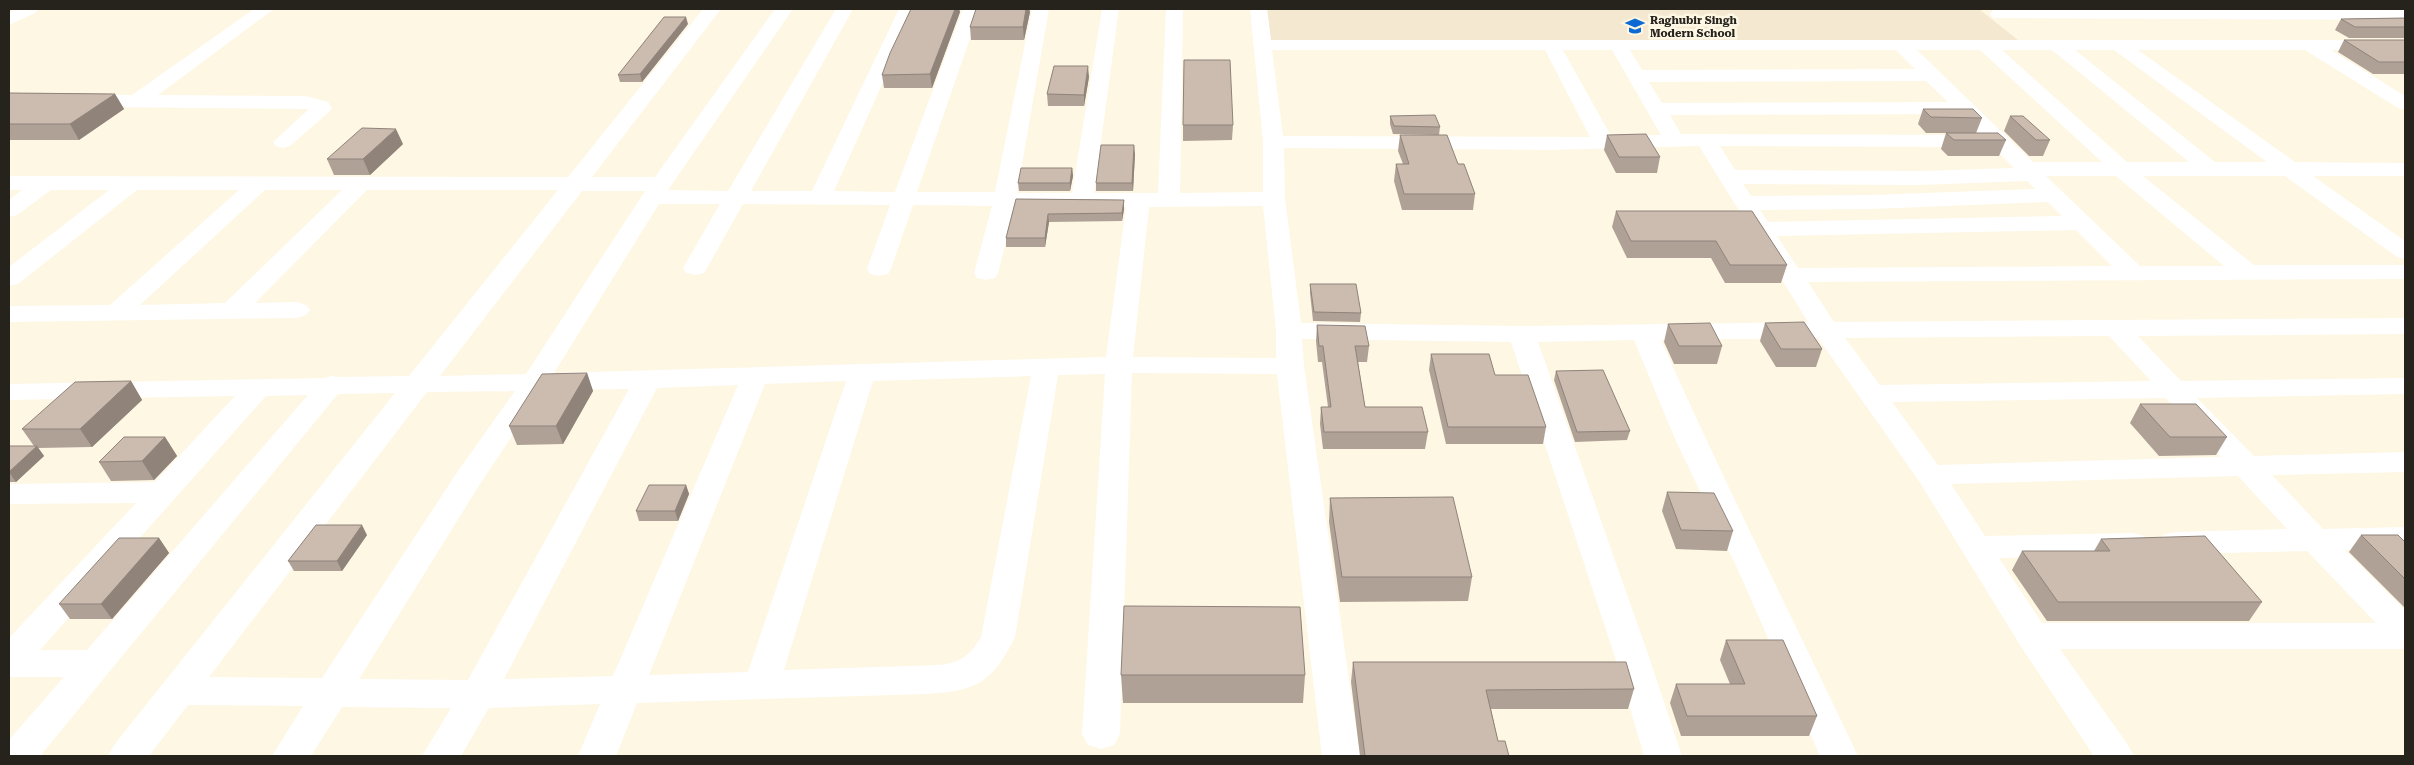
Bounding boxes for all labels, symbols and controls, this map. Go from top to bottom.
place label: Raghubir Singh Modern School [1650,14,1738,40]
school or university icon: Raghubir Singh Modern School [1624,15,1646,37]

